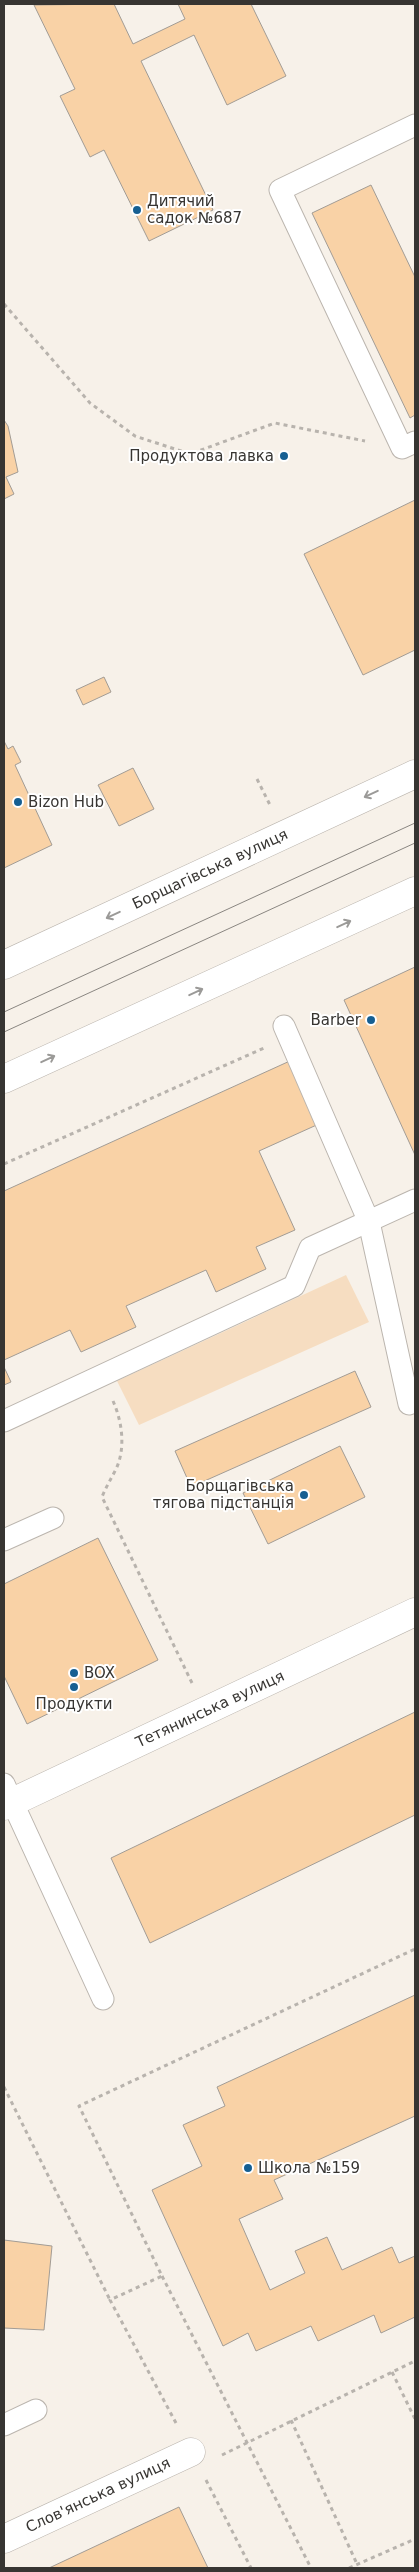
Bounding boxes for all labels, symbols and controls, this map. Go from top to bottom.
place label: Дитячий садок №687 [147,192,242,227]
marker: Дитячий садок №687 [131,204,143,216]
place label: Продуктова лавка [129,447,274,465]
marker: Продуктова лавка [278,450,290,462]
one-way arrow [364,790,379,800]
place label: Bizon Hub [28,793,104,811]
marker: Bizon Hub [12,796,24,808]
street label: Борщагівська вулиця [129,825,291,913]
one-way arrow [106,910,121,920]
one-way arrow [336,919,351,928]
one-way arrow [188,986,203,996]
place label: Barber [310,1011,362,1029]
marker: Barber [365,1014,377,1026]
one-way arrow [40,1054,55,1063]
place label: Борщагівська тягова підстанція [153,1477,294,1512]
marker: Борщагівська тягова підстанція [298,1489,310,1501]
place label: BOX [84,1664,115,1682]
marker: BOX [68,1667,80,1679]
street label: Тетянинська вулиця [132,1667,287,1752]
marker: Продукти [68,1681,80,1693]
place label: Продукти [36,1695,112,1713]
place label: Школа №159 [258,2159,360,2177]
marker: Школа №159 [242,2162,254,2174]
street label: Слов'янська вулиця [23,2454,173,2536]

